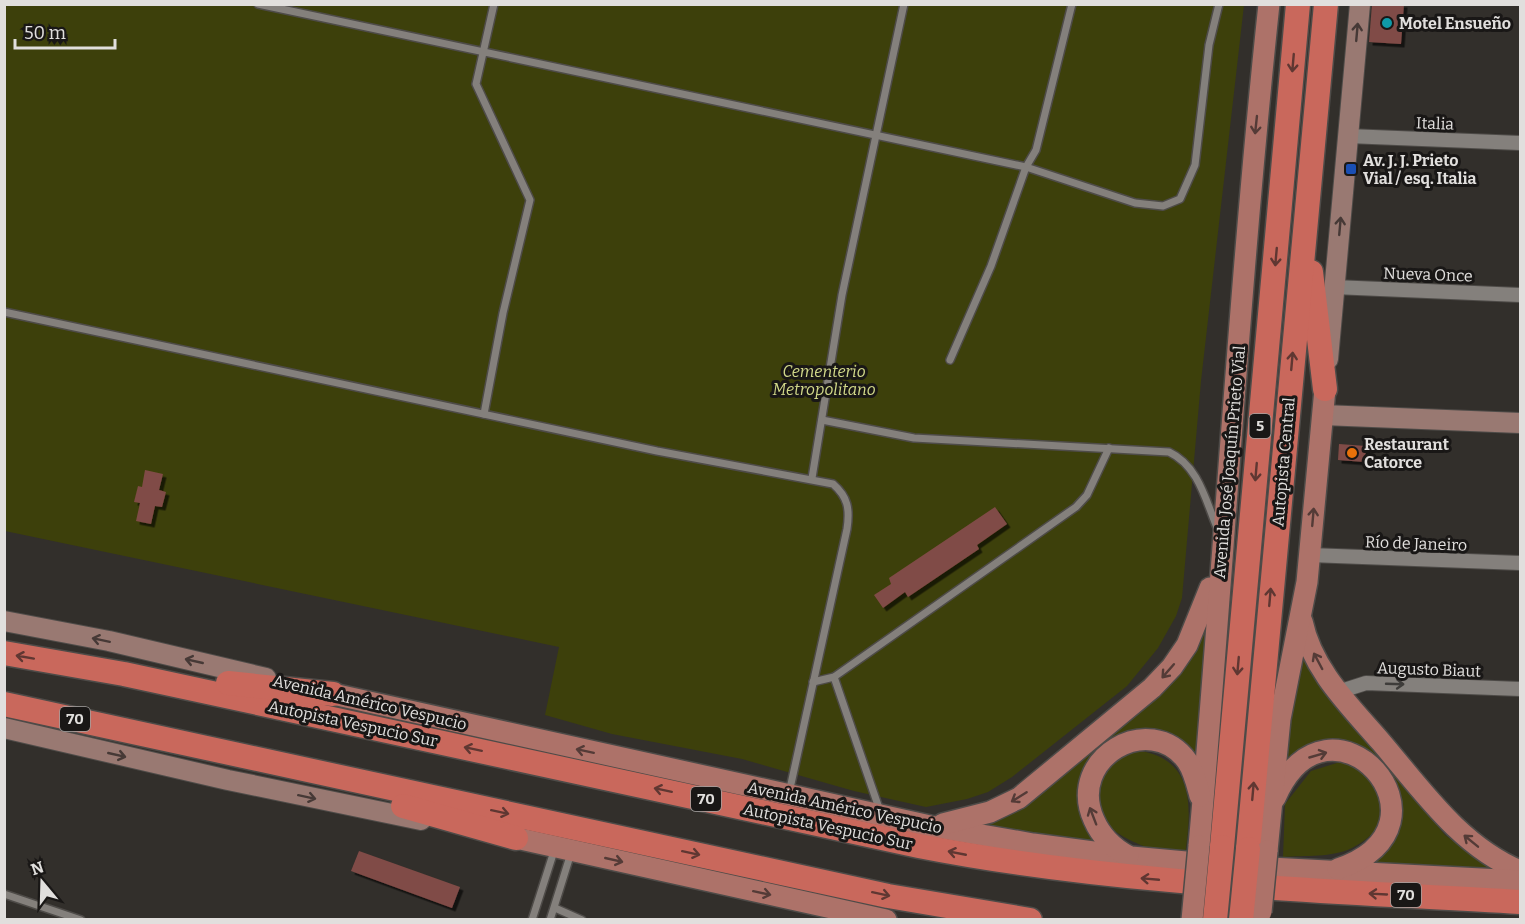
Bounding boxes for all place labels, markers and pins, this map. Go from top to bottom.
place label: Motel Ensueño [1399,14,1511,33]
marker: Motel Ensueño [1380,16,1394,30]
place label: Av. J. J. Prieto Vial / esq. Italia [1363,151,1476,188]
marker: Av. J. J. Prieto Vial / esq. Italia [1344,162,1358,176]
place label: Restaurant Catorce [1364,435,1450,472]
marker: Restaurant Catorce [1345,446,1359,460]

